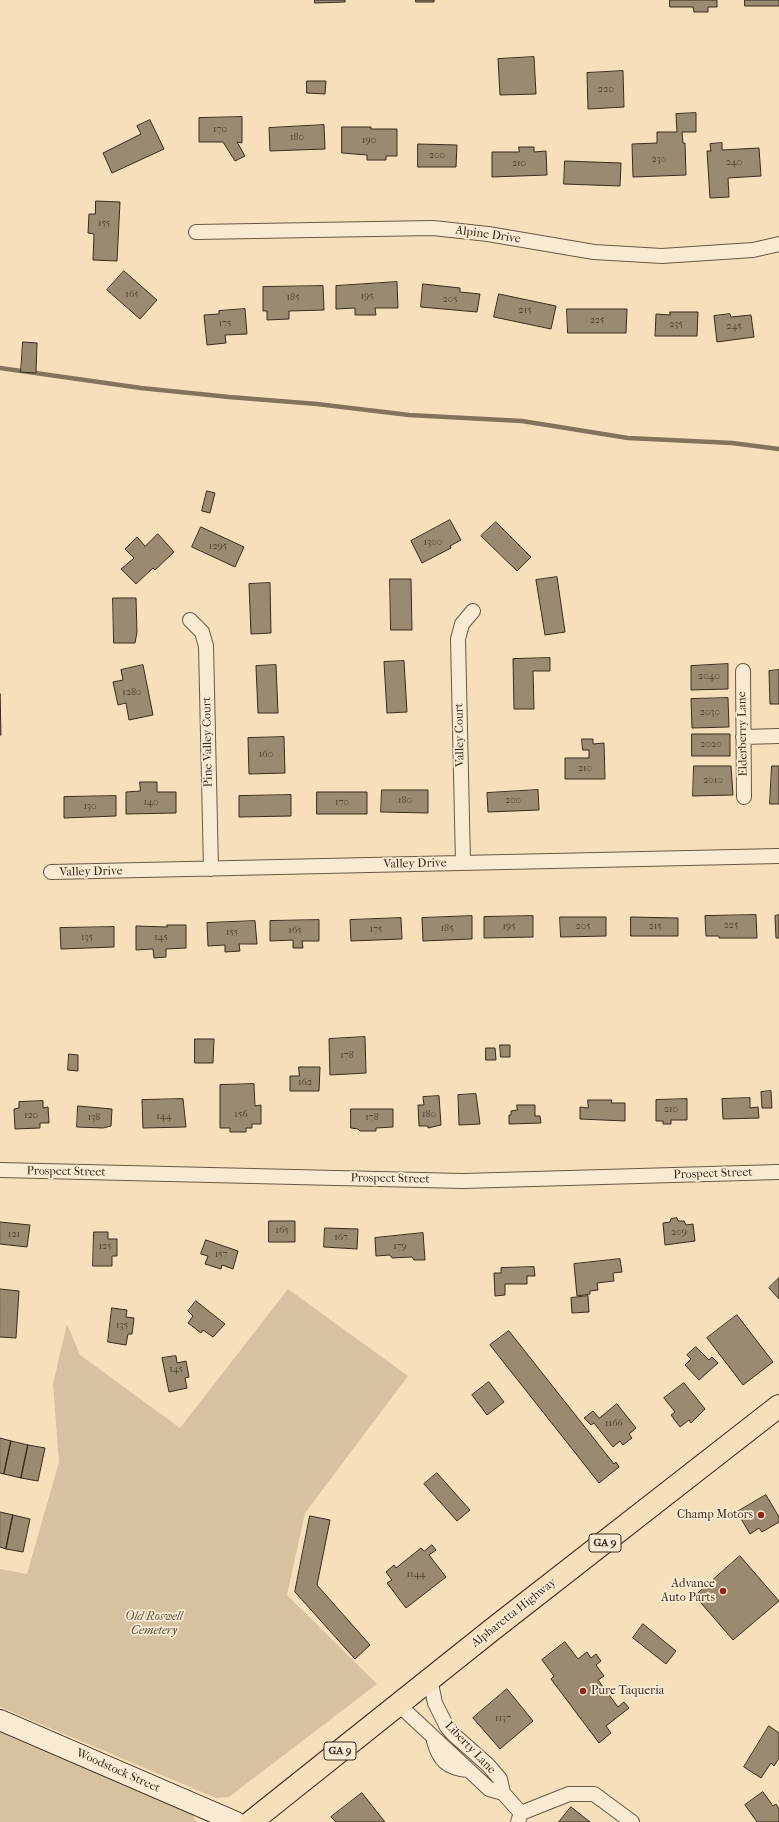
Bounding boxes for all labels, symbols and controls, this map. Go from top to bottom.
house number: 220 [598,84,614,96]
house number: 170 [213,124,227,136]
house number: 180 [290,132,304,144]
house number: 190 [362,135,376,147]
house number: 200 [429,150,445,162]
house number: 230 [652,154,666,166]
house number: 240 [726,157,742,169]
house number: 210 [512,158,526,170]
house number: 155 [98,218,110,230]
street label: Alpine Drive [454,223,522,247]
house number: 165 [125,289,139,301]
house number: 195 [360,291,374,303]
house number: 185 [287,292,299,304]
house number: 205 [443,294,457,306]
house number: 215 [519,305,531,317]
house number: 225 [590,315,604,327]
house number: 175 [219,318,231,330]
house number: 235 [669,319,683,331]
house number: 245 [726,321,742,333]
house number: 1300 [424,537,442,549]
house number: 1295 [209,541,227,553]
house number: 2040 [698,671,720,683]
house number: 1280 [122,687,142,699]
street label: Elderberry Lane [735,691,751,777]
street label: Pine Valley Court [200,697,216,787]
street label: Valley Court [452,703,468,767]
house number: 2030 [700,707,720,719]
house number: 2020 [700,739,722,751]
house number: 160 [259,749,273,761]
house number: 210 [578,763,592,775]
house number: 2010 [703,775,723,787]
house number: 180 [398,795,412,807]
house number: 200 [505,795,521,807]
house number: 140 [144,797,158,809]
house number: 170 [335,797,349,809]
house number: 130 [83,801,97,813]
street label: Valley Drive [383,856,447,872]
street label: Valley Drive [59,864,123,880]
house number: 225 [724,920,738,932]
house number: 195 [502,921,516,933]
house number: 205 [576,921,590,933]
house number: 215 [649,921,661,933]
house number: 185 [441,923,453,935]
house number: 175 [370,924,382,936]
house number: 165 [288,925,302,937]
house number: 155 [226,927,238,939]
house number: 135 [81,932,93,944]
house number: 145 [154,932,168,944]
house number: 178 [340,1050,354,1062]
house number: 162 [298,1077,312,1089]
house number: 210 [664,1104,678,1116]
house number: 156 [234,1109,248,1121]
house number: 180 [422,1109,436,1121]
house number: 120 [24,1110,38,1122]
house number: 144 [156,1111,172,1123]
house number: 138 [88,1112,100,1124]
house number: 178 [365,1112,379,1124]
street label: Prospect Street [26,1164,106,1180]
street label: Prospect Street [673,1165,753,1183]
street label: Prospect Street [350,1171,430,1187]
house number: 165 [275,1225,289,1237]
house number: 209 [671,1227,687,1239]
house number: 121 [8,1229,20,1241]
house number: 167 [334,1232,348,1244]
house number: 125 [98,1241,112,1253]
house number: 179 [393,1241,407,1253]
house number: 157 [215,1249,227,1261]
house number: 135 [116,1320,128,1332]
house number: 145 [169,1364,183,1376]
house number: 1166 [605,1418,623,1430]
place label: Champ Motors [677,1508,753,1522]
marker: Champ Motors [756,1510,766,1520]
road number: GA 9 [589,1534,621,1552]
house number: 1144 [407,1569,425,1581]
street label: Alpharetta Highway [469,1575,559,1651]
place label: Advance Auto Parts [661,1577,715,1605]
marker: Advance Auto Parts [718,1586,728,1596]
park label: Old Roswell Cemetery [125,1610,183,1638]
place label: Pure Taqueria [591,1684,664,1698]
marker: Pure Taqueria [578,1686,588,1696]
house number: 1137 [495,1713,511,1725]
street label: Liberty Lane [442,1719,498,1777]
road number: GA 9 [324,1742,356,1760]
street label: Woodstock Street [74,1746,162,1796]

